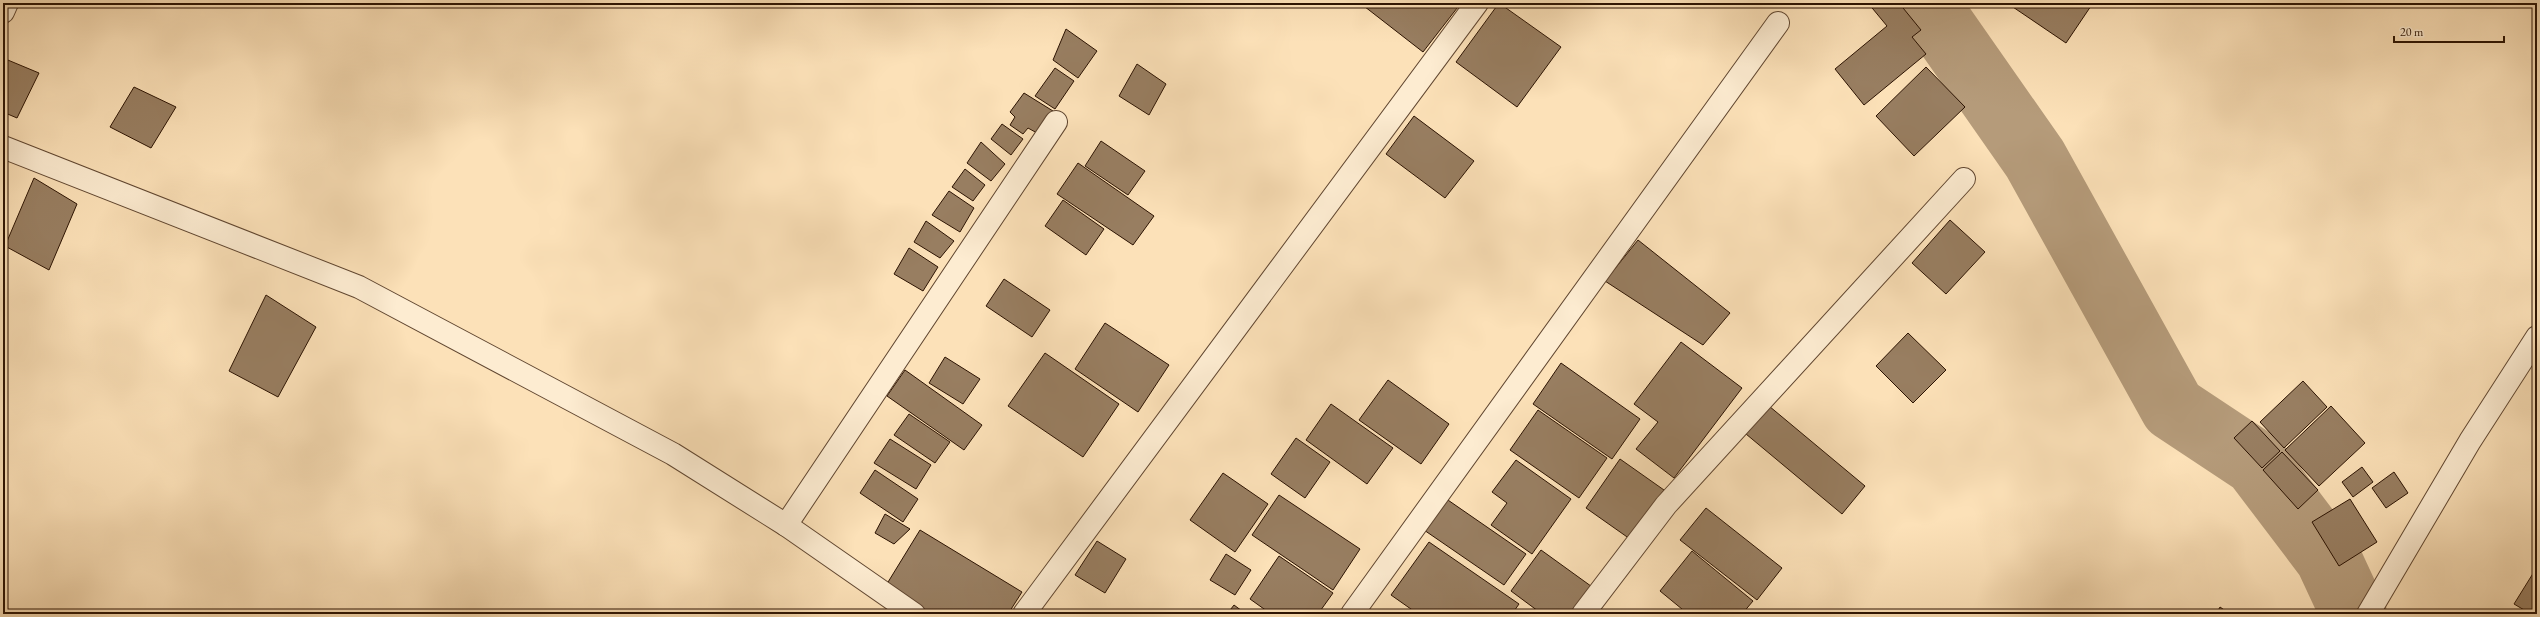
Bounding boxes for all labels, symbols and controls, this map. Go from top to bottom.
scale bar [2394,18,2504,44]
text: 20 m [2400,24,2424,40]

